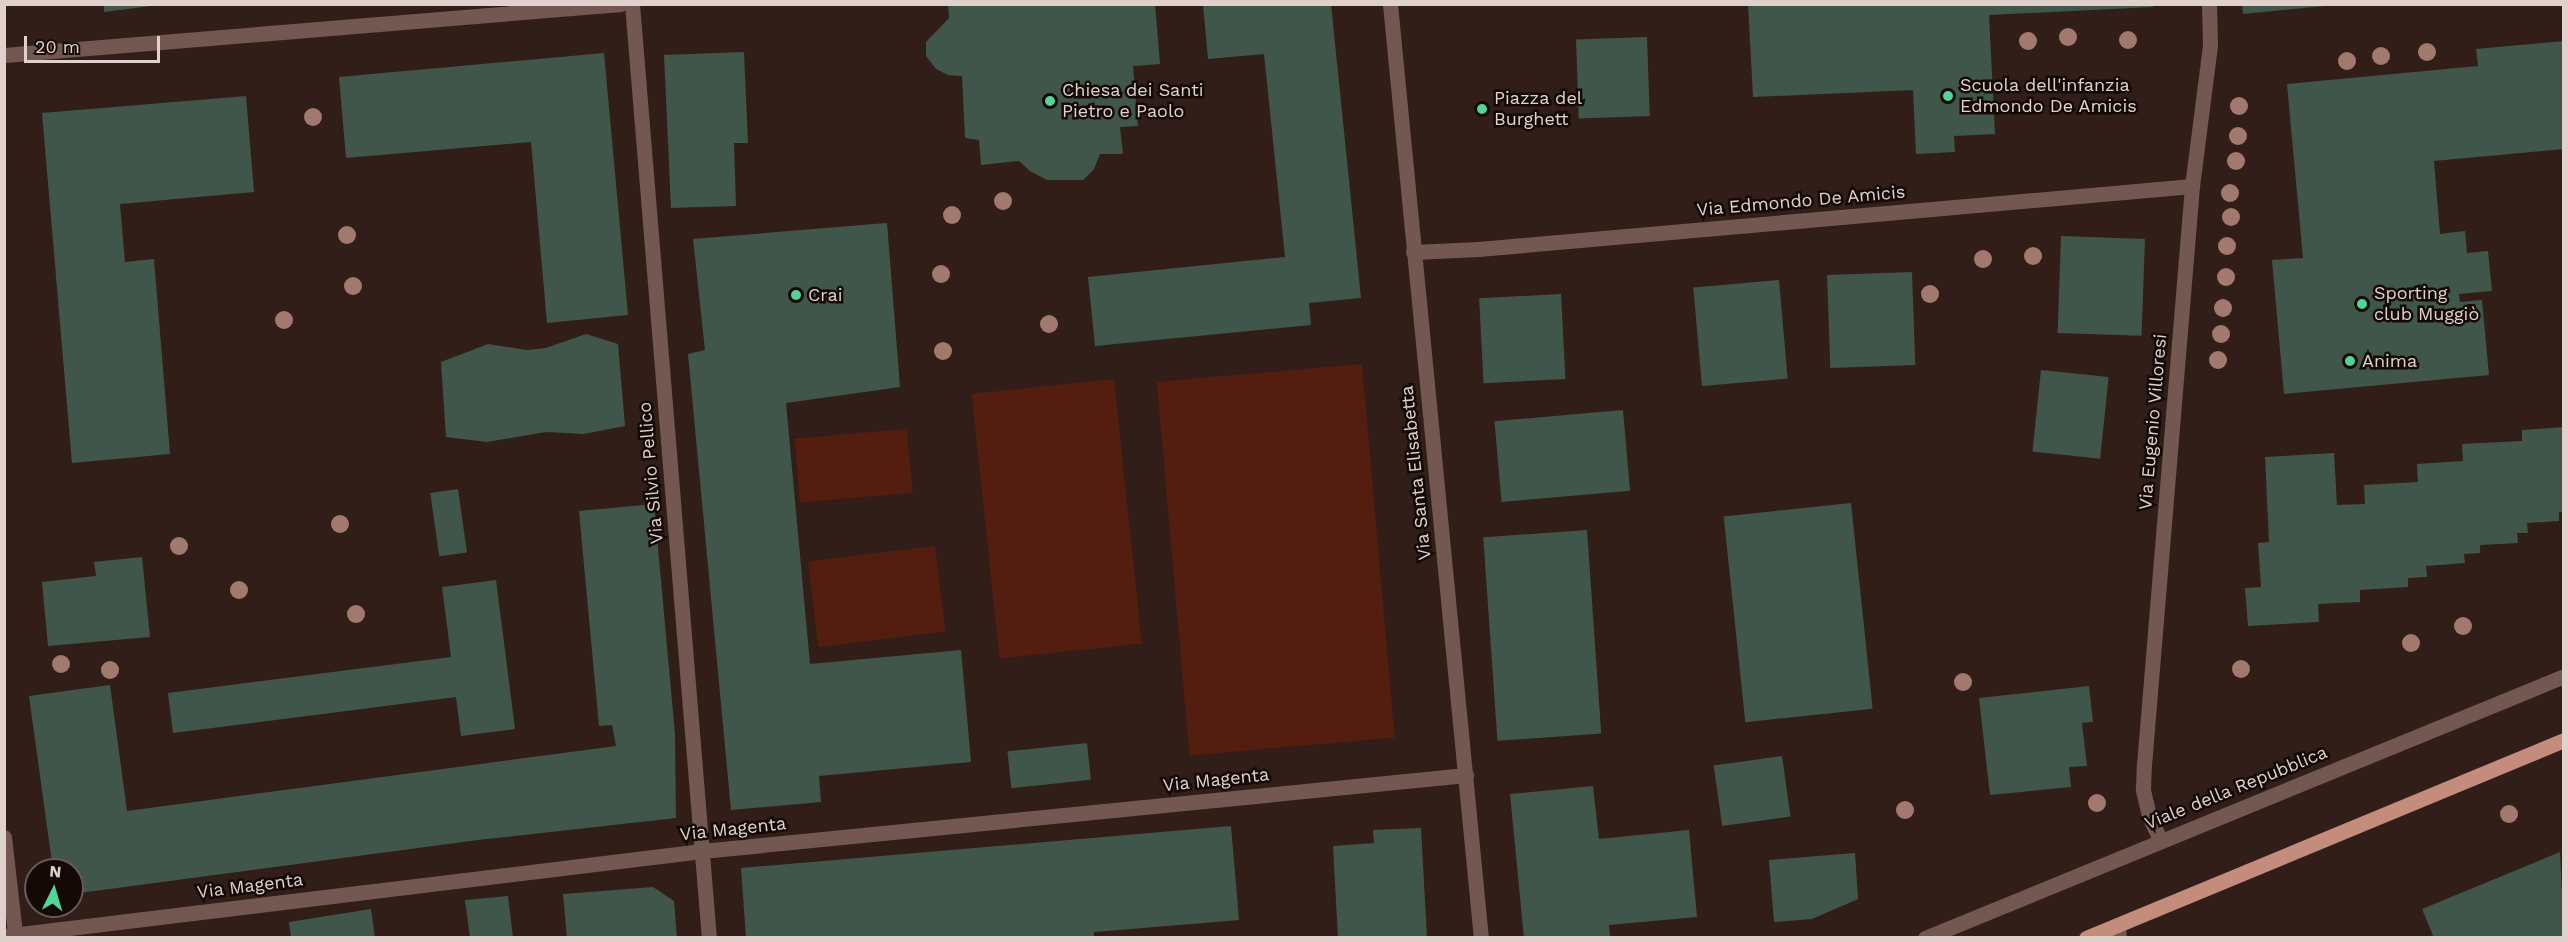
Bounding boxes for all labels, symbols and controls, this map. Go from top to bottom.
scale bar [27,24,164,62]
text: 20 m [35,36,80,57]
place label: Scuola dell'infanzia Edmondo De Amicis [1960,75,2137,118]
place label: Chiesa dei Santi Pietro e Paolo [1062,80,1204,122]
place label: Piazza del Burghett [1494,88,1583,130]
marker: Scuola dell'infanzia Edmondo De Amicis [1941,89,1955,103]
marker: Chiesa dei Santi Pietro e Paolo [1043,94,1057,108]
marker: Piazza del Burghett [1475,102,1489,116]
street label: Via Edmondo De Amicis [1695,181,1907,221]
place label: Sporting club Muggiò [2374,283,2479,326]
place label: Crai [808,284,842,306]
marker: Crai [789,288,803,302]
marker: Sporting club Muggiò [2355,297,2369,311]
street label: Via Eugenio Villoresi [2134,332,2172,512]
place label: Anima [2362,350,2417,372]
marker: Anima [2343,354,2357,368]
street label: Via Santa Elisabetta [1396,384,1436,562]
street label: Via Silvio Pellico [634,401,668,545]
street label: Viale della Repubblica [2141,741,2331,835]
street label: Via Magenta [1162,764,1270,796]
street label: Via Magenta [679,813,787,845]
north arrow [24,858,84,918]
text: N [49,862,62,882]
street label: Via Magenta [196,869,304,903]

